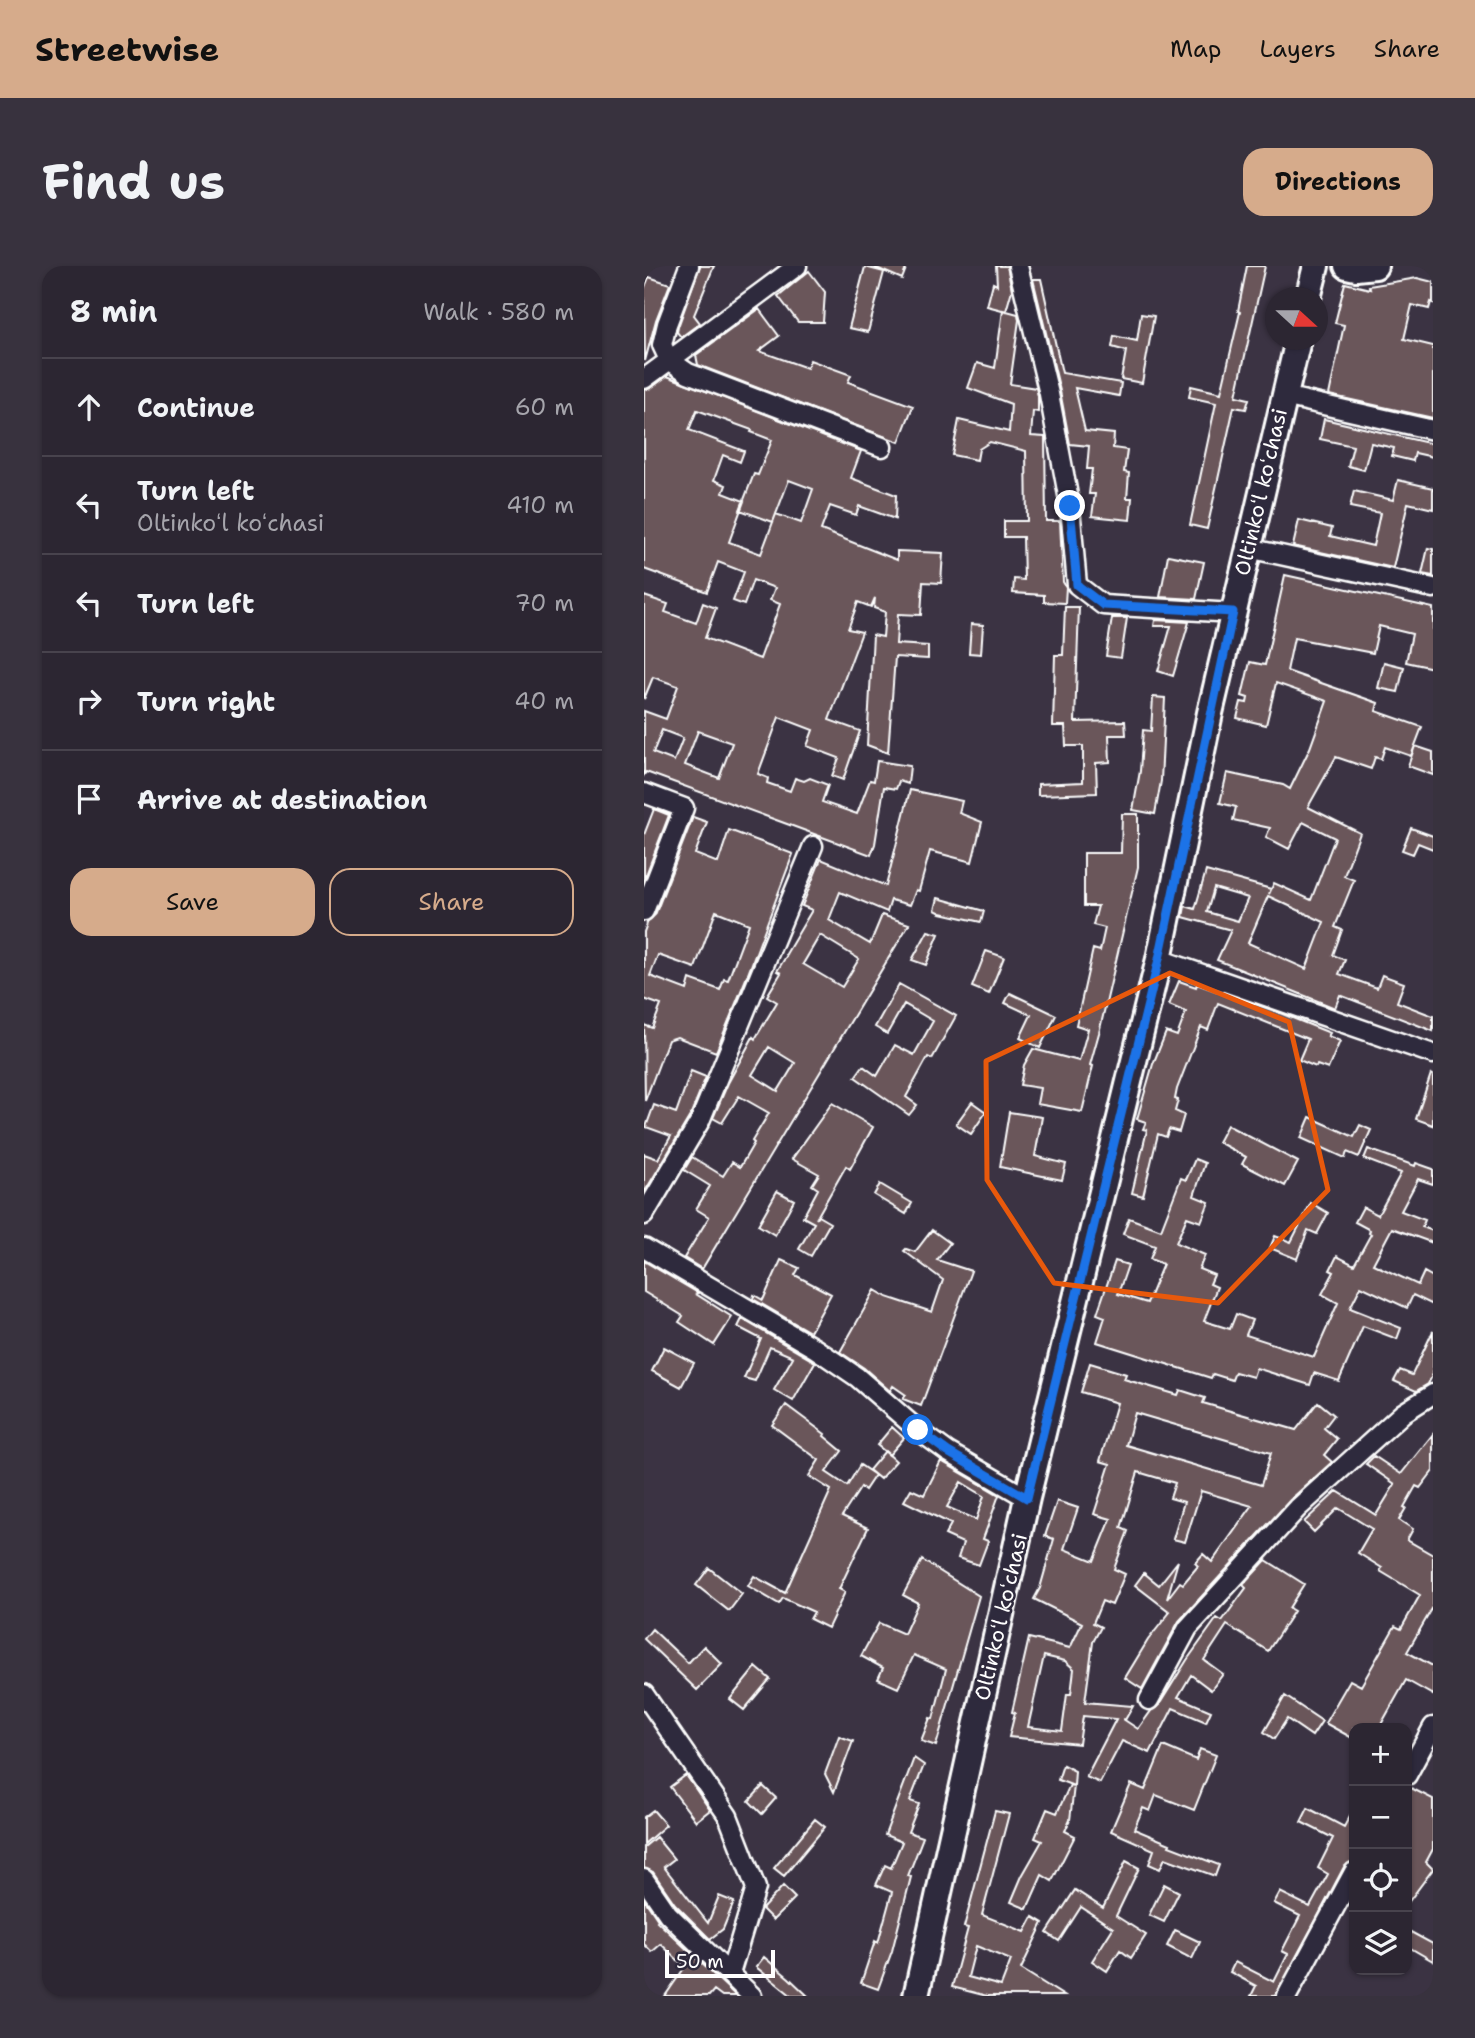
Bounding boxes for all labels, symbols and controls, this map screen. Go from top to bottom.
text: Streetwise [35,27,219,72]
text: Map [1170,33,1221,65]
text: Layers [1259,33,1336,65]
text: Share [1374,33,1440,65]
button: Directions [1243,148,1433,216]
text: Find us [42,149,225,215]
north arrow [1265,287,1328,350]
text: 8 min [70,291,157,332]
text: Walk · 580 m [423,297,574,327]
icon: ahead [70,388,108,426]
text: Continue [137,390,255,425]
text: 60 m [515,392,574,422]
street label: Oltinkoʻl koʻchasi [1228,406,1294,578]
text: Turn left [137,473,254,508]
icon: left [70,486,108,524]
text: 410 m [506,490,574,520]
route end [1054,490,1085,521]
text: Oltinkoʻl koʻchasi [137,508,324,538]
icon: left [70,584,108,622]
text: Turn left [137,586,254,621]
text: 70 m [515,588,574,618]
icon: right [70,682,108,720]
text: Turn right [137,684,275,719]
text: 40 m [514,686,574,716]
icon: arrive [70,780,108,818]
text: Arrive at destination [137,782,427,817]
button: Save [70,868,315,936]
button: Share [329,868,574,936]
route start [902,1414,933,1445]
street label: Oltinkoʻl koʻchasi [968,1531,1034,1703]
map controls [1349,1723,1412,1975]
button: + [1349,1723,1412,1786]
button: − [1349,1786,1412,1849]
button: locate [1349,1849,1412,1912]
button: layers [1349,1912,1412,1975]
scale bar [665,1947,775,1979]
text: 50 m [676,1949,724,1974]

